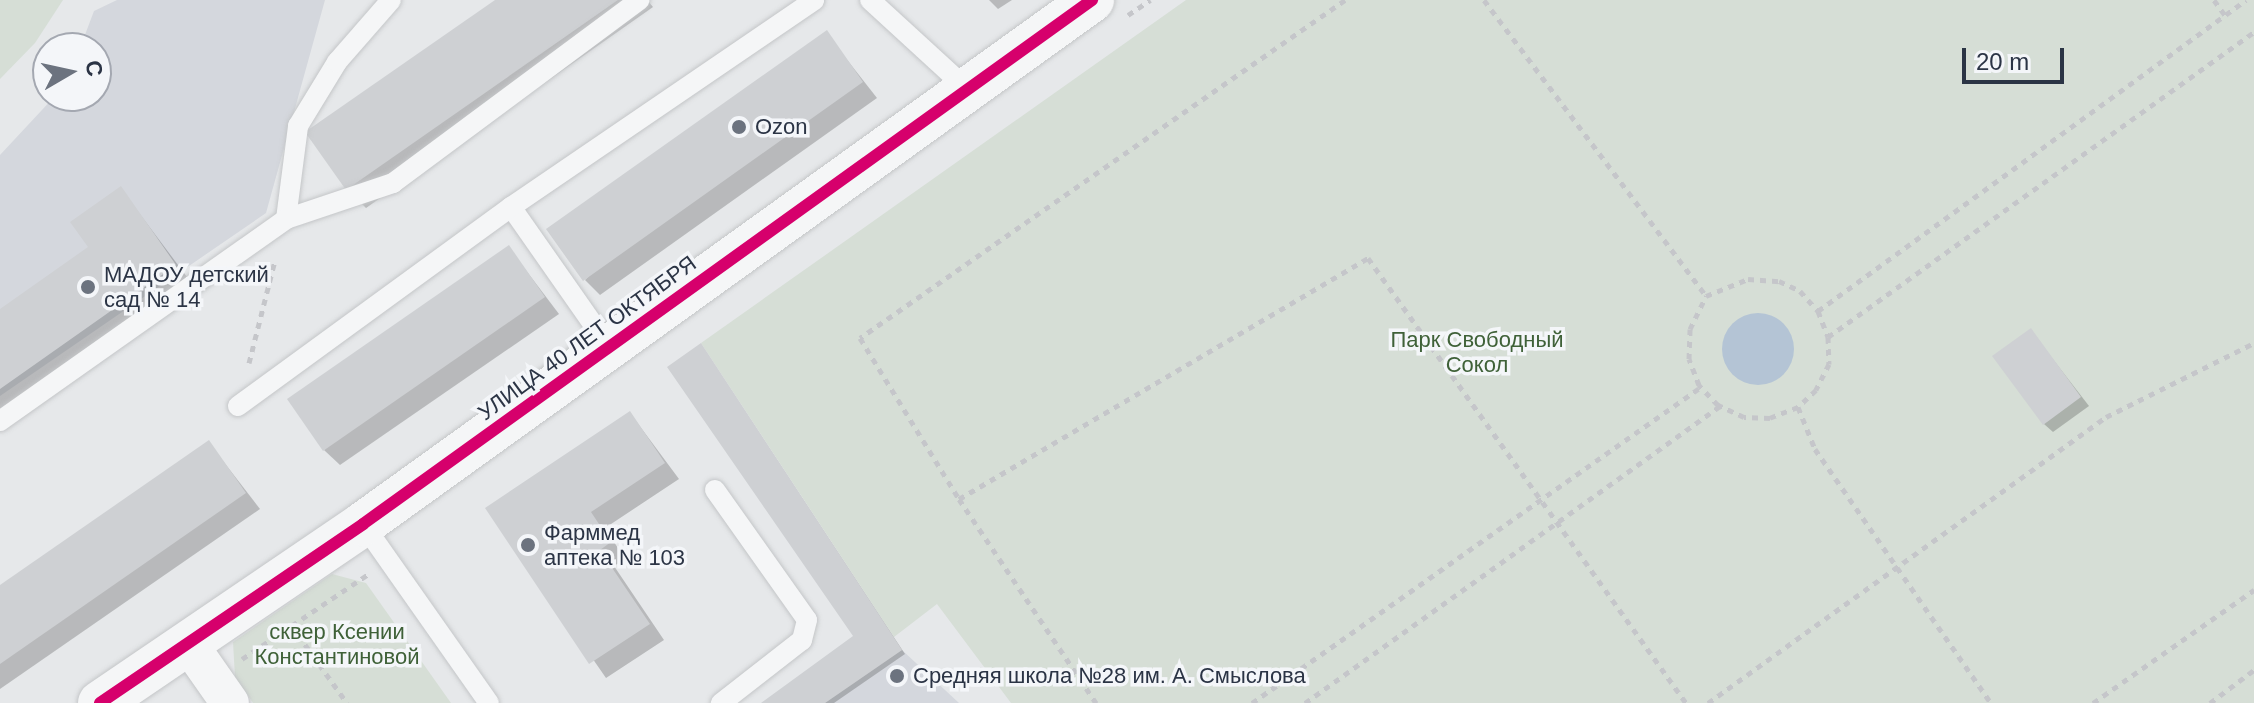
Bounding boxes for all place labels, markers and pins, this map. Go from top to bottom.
place label: Ozon [755,114,808,140]
marker: Ozon [730,118,748,136]
place label: МАДОУ детский сад № 14 [104,261,269,312]
marker: МАДОУ детский сад № 14 [79,278,97,296]
place label: Фарммед аптека № 103 [544,519,685,570]
marker: Фарммед аптека № 103 [519,536,537,554]
place label: Средняя школа №28 им. А. Смыслова [913,663,1306,689]
marker: Средняя школа №28 им. А. Смыслова [888,667,906,685]

